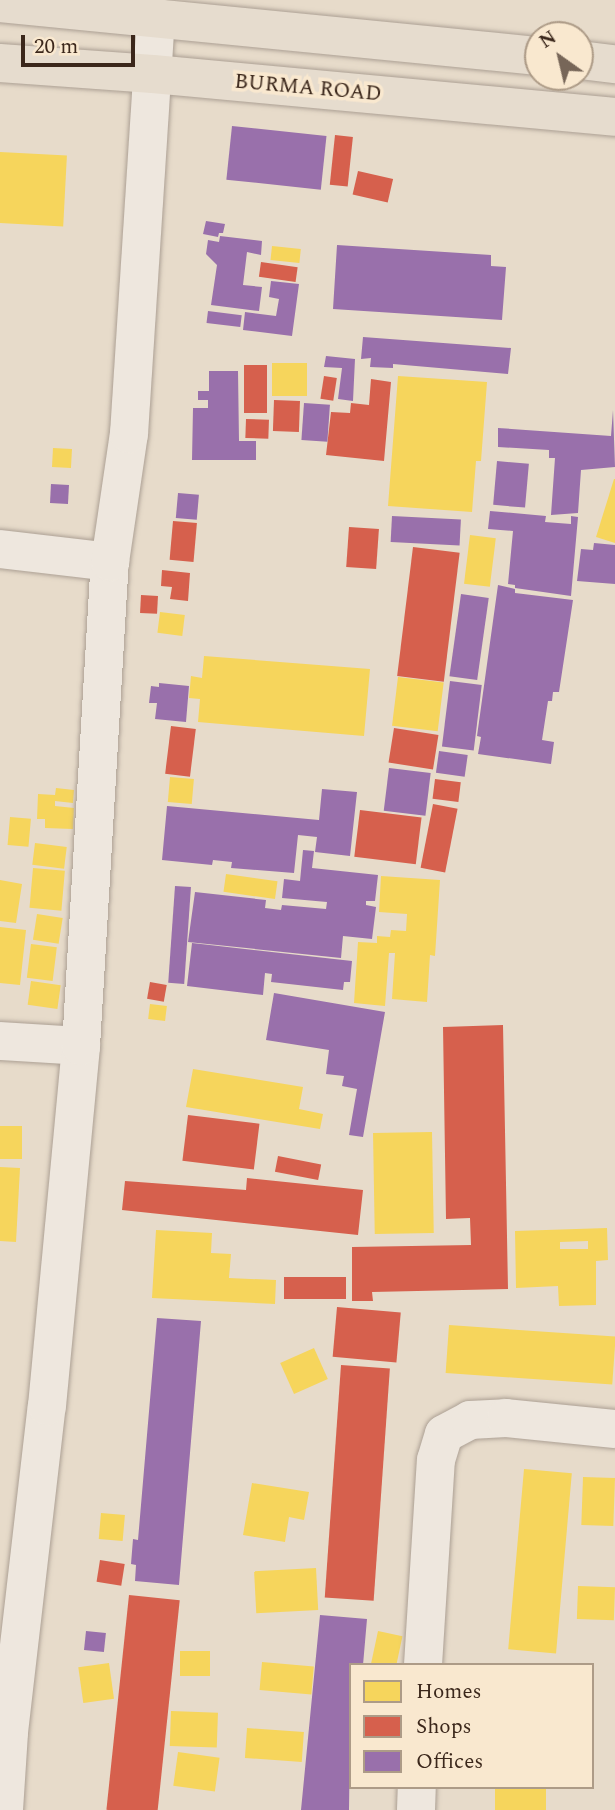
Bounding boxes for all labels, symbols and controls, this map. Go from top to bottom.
scale bar [24,21,138,65]
north arrow [524,21,594,91]
text: N [534,23,563,56]
text: 20 m [34,31,78,63]
street label: BURMA ROAD [233,69,383,107]
legend [349,1663,594,1789]
text: Homes [416,1676,482,1708]
text: Shops [416,1711,472,1743]
text: Offices [416,1746,483,1778]

